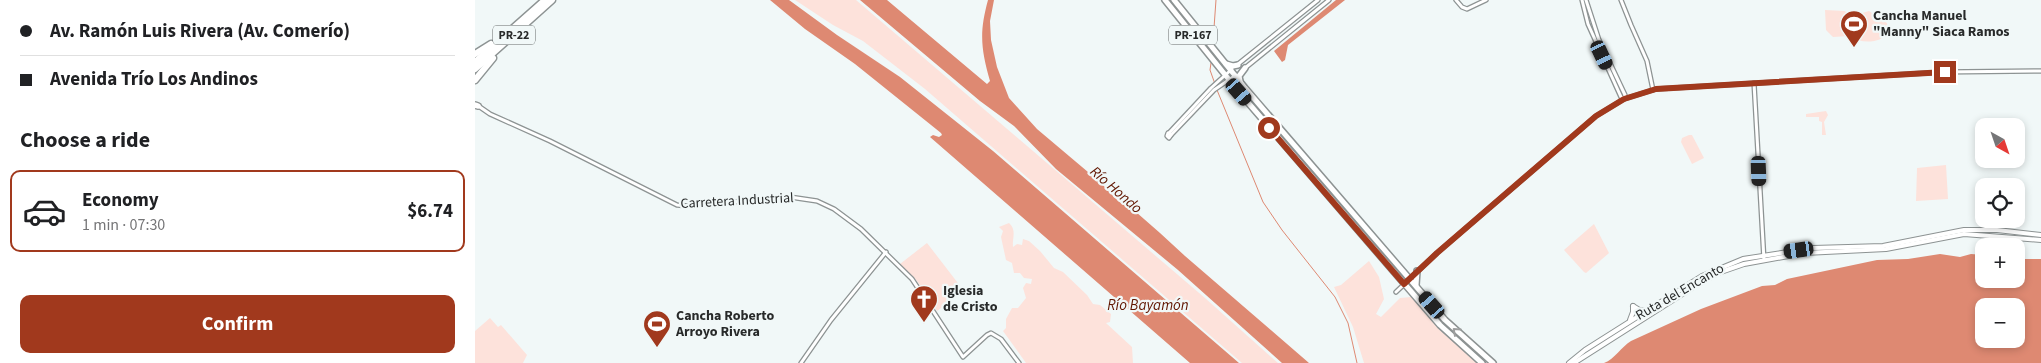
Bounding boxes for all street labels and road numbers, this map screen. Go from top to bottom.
road number: PR-22 [493,26,535,44]
road number: PR-167 [1169,26,1217,44]
street label: Carretera Industrial [680,188,795,214]
street label: Ruta del Encanto [1632,259,1728,325]

